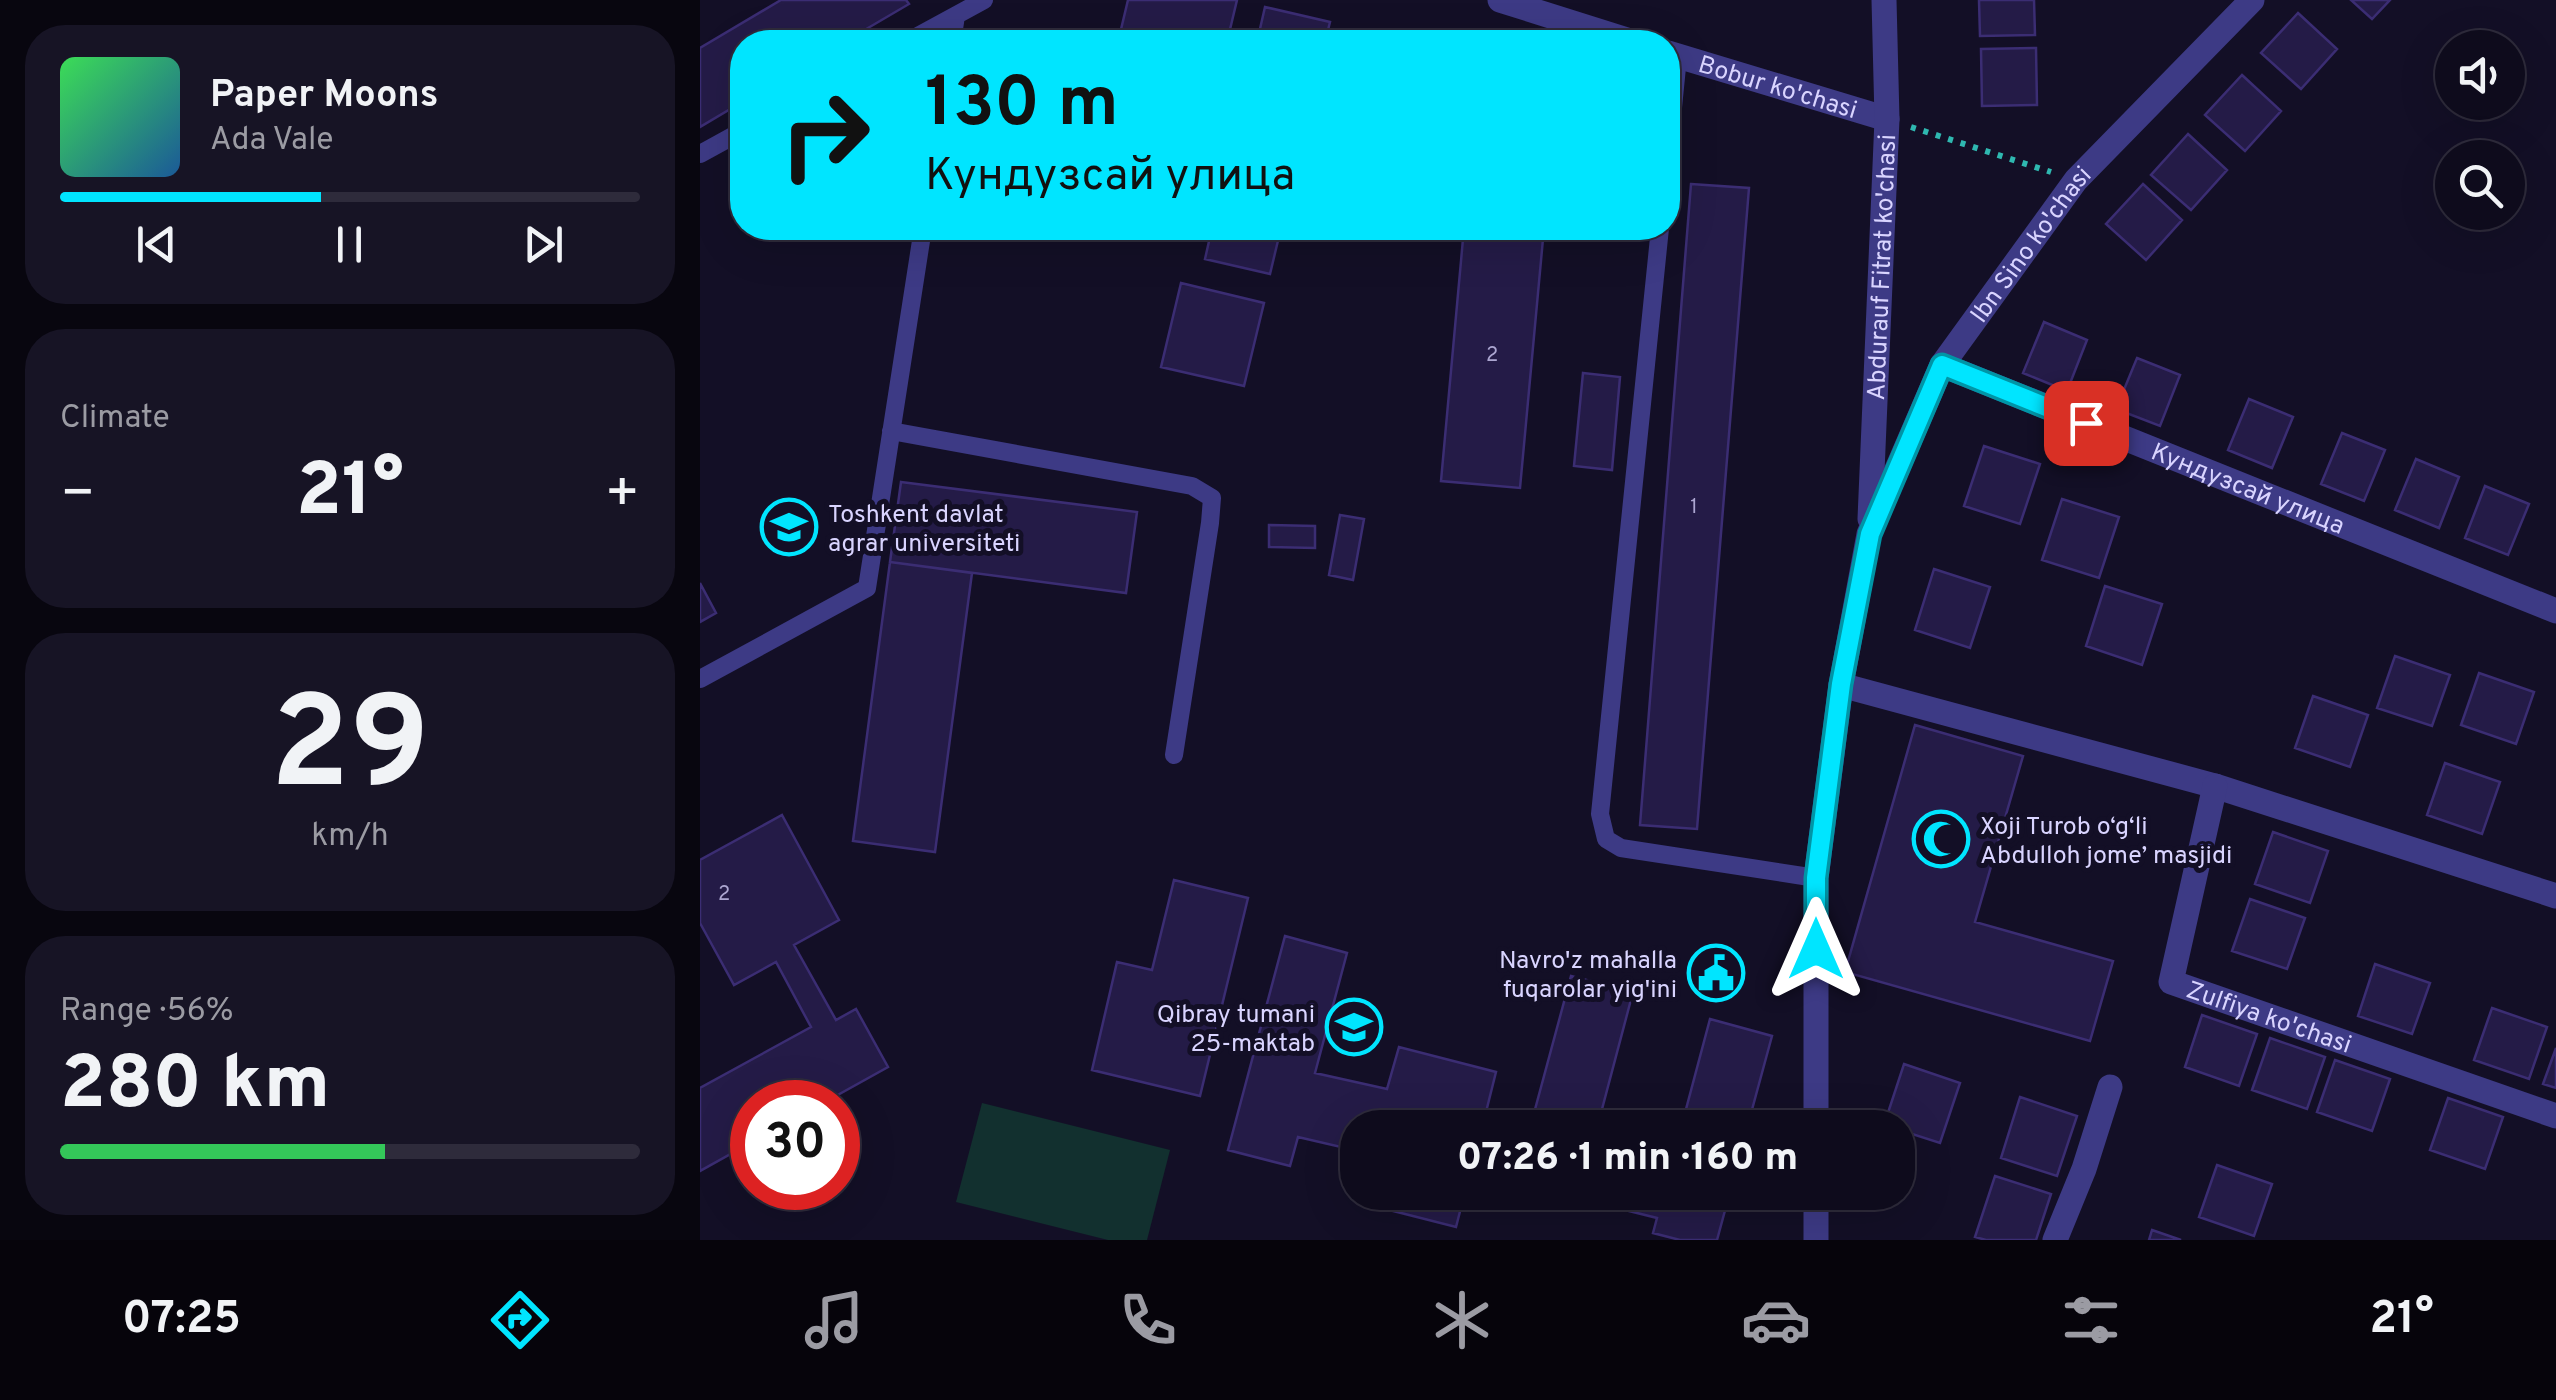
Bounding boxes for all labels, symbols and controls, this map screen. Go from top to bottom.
map controls [2435,30,2525,230]
button: sound [2435,30,2525,120]
street label: Bobur ko'chasi [1694,50,1861,128]
text: 130 m [925,62,1119,151]
icon: right [760,70,890,200]
text: Paper Moons [210,72,439,121]
text: Ada Vale [210,121,334,161]
street label: Abdurauf Fitrat ko'chasi [1862,134,1905,401]
button: search [2435,140,2525,230]
text: Кундузсай улица [925,149,1295,206]
street label: Ibn Sino ko'chasi [1965,161,2100,330]
icon: previous [129,217,184,272]
icon: pause [322,217,377,272]
icon: next [516,217,571,272]
house number: 2 [1486,343,1498,369]
pin [2044,381,2129,466]
icon: arrive [2059,396,2114,451]
text: Climate [60,399,170,439]
street label: Кундузсай улица [2146,437,2349,544]
text: 21° [296,447,404,542]
text: − [60,461,95,531]
text: + [605,461,640,531]
house number: 1 [1690,495,1698,521]
school or university icon: Toshkent davlat agrar universiteti [759,497,819,557]
place label: Toshkent davlat agrar universiteti [828,500,1020,561]
text: 29 [270,669,430,834]
mosque icon: Xoji Turob o‘g‘li Abdulloh jome’ masjidi [1911,809,1971,869]
place label: Xoji Turob o‘g‘li Abdulloh jome’ masjidi [1980,812,2232,873]
text: km/h [311,817,389,857]
house number: 2 [718,882,730,908]
position arrow [1764,897,1868,1001]
public building icon: Navro'z mahalla fuqarolar yig'ini [1686,943,1746,1003]
place label: Navro'z mahalla fuqarolar yig'ini [1499,946,1677,1007]
street label: Zulfiya ko'chasi [2181,976,2355,1063]
text: Range · 56% [60,992,234,1032]
school or university icon: Qibray tumani 25-maktab [1324,997,1384,1057]
place label: Qibray tumani 25-maktab [1157,1000,1315,1061]
text: 280 km [60,1040,330,1135]
speed limit sign: 30 [730,1080,860,1210]
text: 07:26 · 1 min · 160 m [1457,1135,1798,1184]
icon: directions [485,1285,555,1355]
icon: music [799,1285,869,1355]
icon: phone [1113,1285,1183,1355]
icon: climate [1427,1285,1497,1355]
icon: car [1741,1285,1811,1355]
icon: filters [2056,1285,2126,1355]
text: 07:25 [122,1292,241,1349]
text: 21° [2370,1292,2434,1349]

